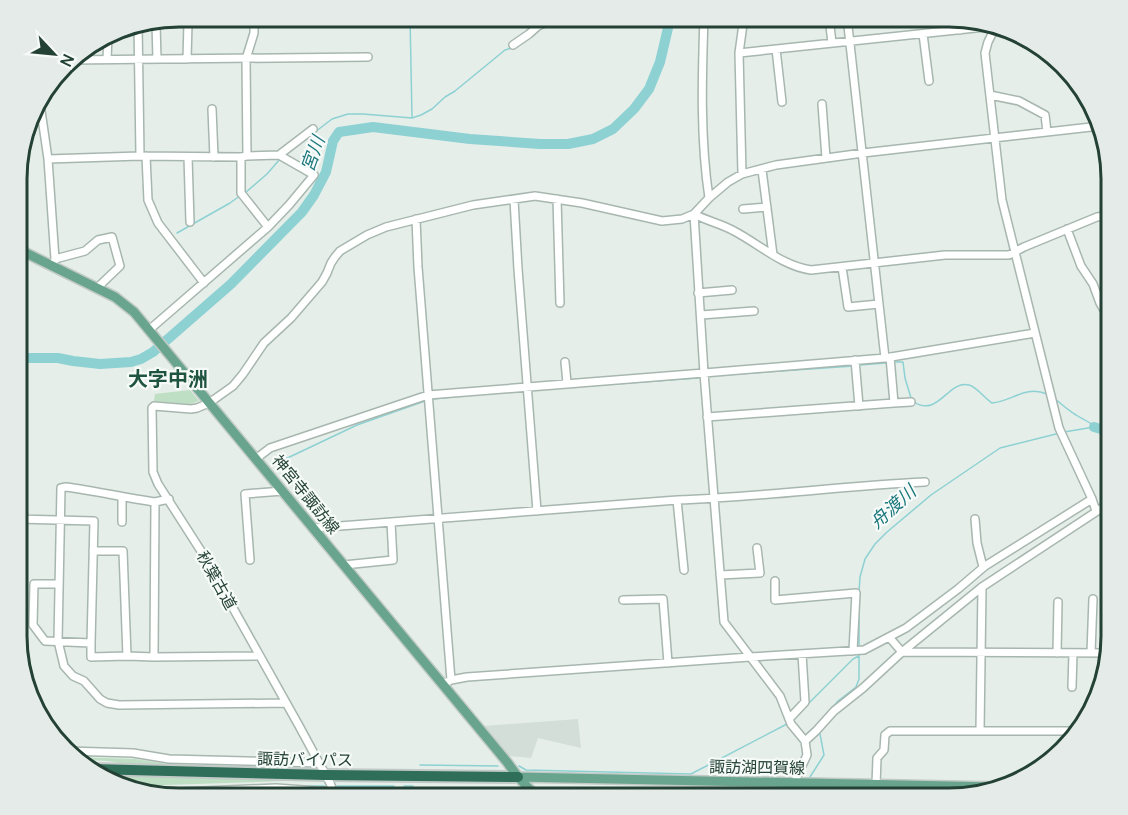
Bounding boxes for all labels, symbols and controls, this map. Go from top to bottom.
north arrow [24,24,84,84]
text: N [55,51,80,71]
water label: 宮川 [295,131,330,175]
district label: 大字中洲 [128,365,208,392]
street label: 神宮寺諏訪線 [267,450,345,538]
water label: 舟渡川 [864,478,922,533]
street label: 秋葉古道 [192,547,242,613]
street label: 諏訪バイパス [257,747,353,771]
street label: 諏訪湖四賀線 [709,755,805,779]

